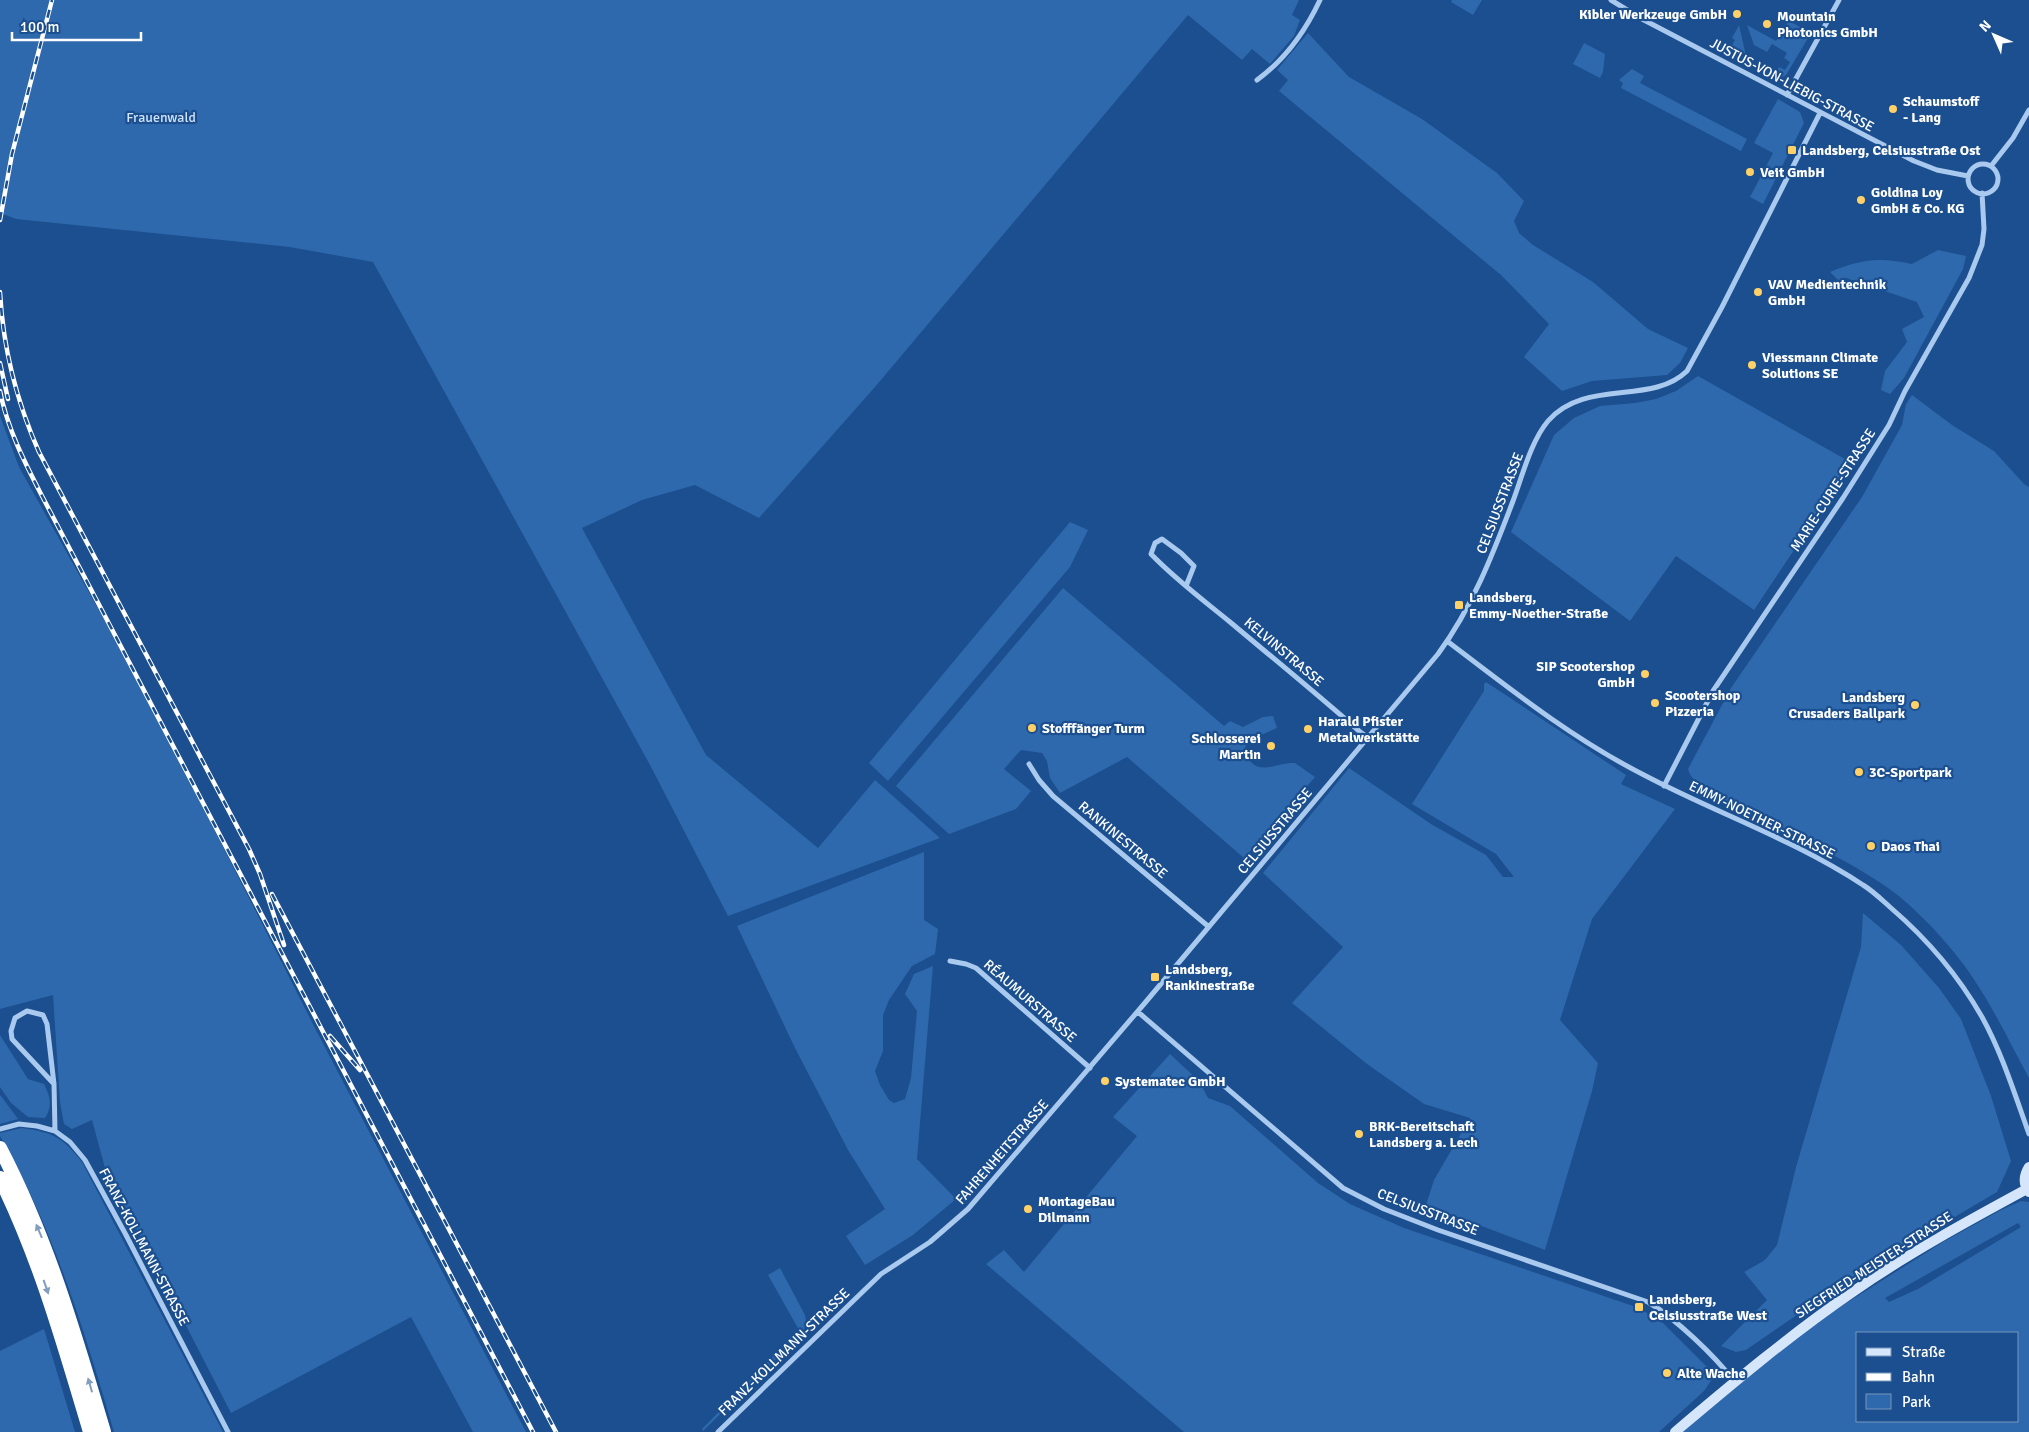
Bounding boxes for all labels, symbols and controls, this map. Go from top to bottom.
place label: Kibler Werkzeuge GmbH [1579,6,1727,23]
marker: Kibler Werkzeuge GmbH [1731,8,1743,20]
place label: Mountain Photonics GmbH [1777,8,1878,41]
scale bar [12,10,141,42]
north arrow [1969,10,2019,60]
text: N [1976,17,1995,36]
text: 100 m [20,18,60,36]
marker: Mountain Photonics GmbH [1761,18,1773,30]
street label: JUSTUS-VON-LIEBIG-STRASSE [1707,34,1877,136]
place label: Schaumstoff - Lang [1903,93,1980,126]
marker: Schaumstoff - Lang [1887,103,1899,115]
park label: Frauenwald [126,109,196,126]
place label: Landsberg, Celsiusstraße Ost [1802,142,1981,159]
marker: Landsberg, Celsiusstraße Ost [1786,144,1798,156]
place label: Veit GmbH [1760,164,1825,181]
marker: Veit GmbH [1744,166,1756,178]
place label: Goldina Loy GmbH & Co. KG [1871,184,1964,217]
marker: Goldina Loy GmbH & Co. KG [1855,194,1867,206]
place label: VAV Medientechnik GmbH [1768,276,1887,309]
marker: VAV Medientechnik GmbH [1752,286,1764,298]
place label: Viessmann Climate Solutions SE [1762,349,1878,382]
marker: Viessmann Climate Solutions SE [1746,359,1758,371]
street label: MARIE-CURIE-STRASSE [1787,425,1879,555]
street label: CELSIUSSTRASSE [1473,450,1527,556]
place label: Landsberg, Emmy-Noether-Straße [1469,589,1608,622]
marker: Landsberg, Emmy-Noether-Straße [1453,599,1465,611]
street label: KELVINSTRASSE [1241,614,1327,690]
place label: SIP Scootershop GmbH [1536,658,1635,691]
marker: SIP Scootershop GmbH [1639,668,1651,680]
place label: Scootershop Pizzeria [1665,687,1741,720]
place label: Landsberg Crusaders Ballpark [1789,689,1906,722]
marker: Scootershop Pizzeria [1649,697,1661,709]
marker: Landsberg Crusaders Ballpark [1909,699,1921,711]
place label: Harald Pfister Metalwerkstätte [1318,713,1420,746]
place label: Stofffänger Turm [1042,720,1145,737]
marker: Stofffänger Turm [1026,722,1038,734]
marker: Harald Pfister Metalwerkstätte [1302,723,1314,735]
place label: Schlosserei Martin [1192,730,1261,763]
marker: Schlosserei Martin [1265,740,1277,752]
place label: 3C-Sportpark [1869,764,1953,781]
marker: 3C-Sportpark [1853,766,1865,778]
street label: EMMY-NOETHER-STRASSE [1686,777,1838,863]
street label: CELSIUSSTRASSE [1234,784,1316,878]
street label: RANKINESTRASSE [1075,798,1171,882]
place label: Daos Thai [1881,838,1940,855]
marker: Daos Thai [1865,840,1877,852]
street label: RÉAUMURSTRASSE [980,956,1080,1046]
place label: Landsberg, Rankinestraße [1165,961,1255,994]
marker: Landsberg, Rankinestraße [1149,971,1161,983]
place label: Systematec GmbH [1115,1073,1226,1090]
marker: Systematec GmbH [1099,1075,1111,1087]
street label: FAHRENHEITSTRASSE [952,1096,1052,1208]
place label: BRK-Bereitschaft Landsberg a. Lech [1369,1118,1478,1151]
marker: BRK-Bereitschaft Landsberg a. Lech [1353,1128,1365,1140]
street label: FRANZ-KOLLMANN-STRASSE [95,1165,193,1329]
street label: CELSIUSSTRASSE [1375,1185,1481,1239]
place label: MontageBau Dilmann [1038,1193,1115,1226]
marker: MontageBau Dilmann [1022,1203,1034,1215]
street label: SIEGFRIED-MEISTER-STRASSE [1792,1208,1956,1322]
one-way arrow [34,1224,42,1238]
one-way arrow [42,1280,50,1295]
street label: FRANZ-KOLLMANN-STRASSE [715,1285,853,1419]
place label: Landsberg, Celsiusstraße West [1649,1291,1768,1324]
marker: Landsberg, Celsiusstraße West [1633,1301,1645,1313]
legend [1856,1332,2019,1422]
text: Straße [1902,1343,1946,1361]
place label: Alte Wache [1677,1365,1746,1382]
marker: Alte Wache [1661,1367,1673,1379]
text: Bahn [1902,1368,1935,1386]
one-way arrow [86,1378,94,1393]
text: Park [1902,1393,1931,1411]

